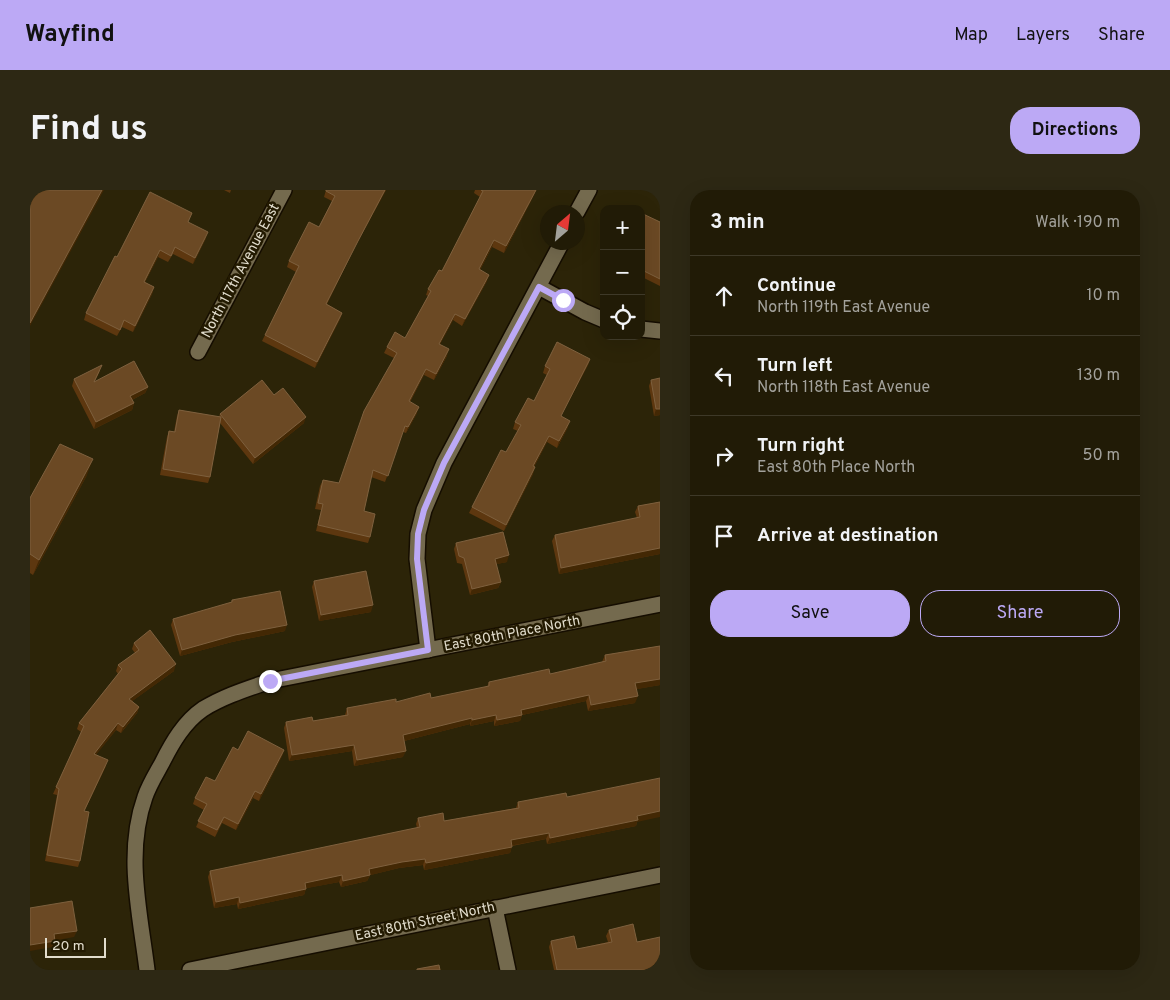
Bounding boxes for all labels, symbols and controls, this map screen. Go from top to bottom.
text: Wayfind [25,20,115,50]
text: Map [954,24,988,47]
text: Layers [1016,24,1070,47]
text: Share [1098,24,1145,47]
button: Directions [1010,107,1140,154]
text: Find us [30,108,148,152]
street label: North 117th Avenue East [198,201,284,341]
north arrow [540,205,585,250]
map controls [600,205,645,340]
button: + [600,205,645,250]
text: 3 min [710,209,765,236]
text: Walk · 190 m [1035,213,1120,233]
button: − [600,250,645,295]
text: Continue [757,274,836,298]
icon: ahead [710,282,738,310]
text: 10 m [1086,286,1120,306]
route start [552,289,575,312]
button: locate [600,295,645,340]
text: North 119th East Avenue [757,298,930,318]
text: Turn left [757,354,833,378]
icon: left [710,362,738,390]
text: 130 m [1077,366,1120,386]
text: North 118th East Avenue [757,378,930,398]
text: Turn right [757,434,845,458]
icon: right [710,442,738,470]
text: 50 m [1083,446,1120,466]
text: East 80th Place North [757,458,915,478]
icon: arrive [710,522,738,550]
text: Arrive at destination [757,524,938,548]
button: Save [710,590,910,637]
button: Share [920,590,1120,637]
street label: East 80th Place North [442,612,582,656]
route end [259,670,282,693]
street label: East 80th Street North [354,899,496,945]
scale bar [45,935,106,958]
text: 20 m [52,938,85,955]

